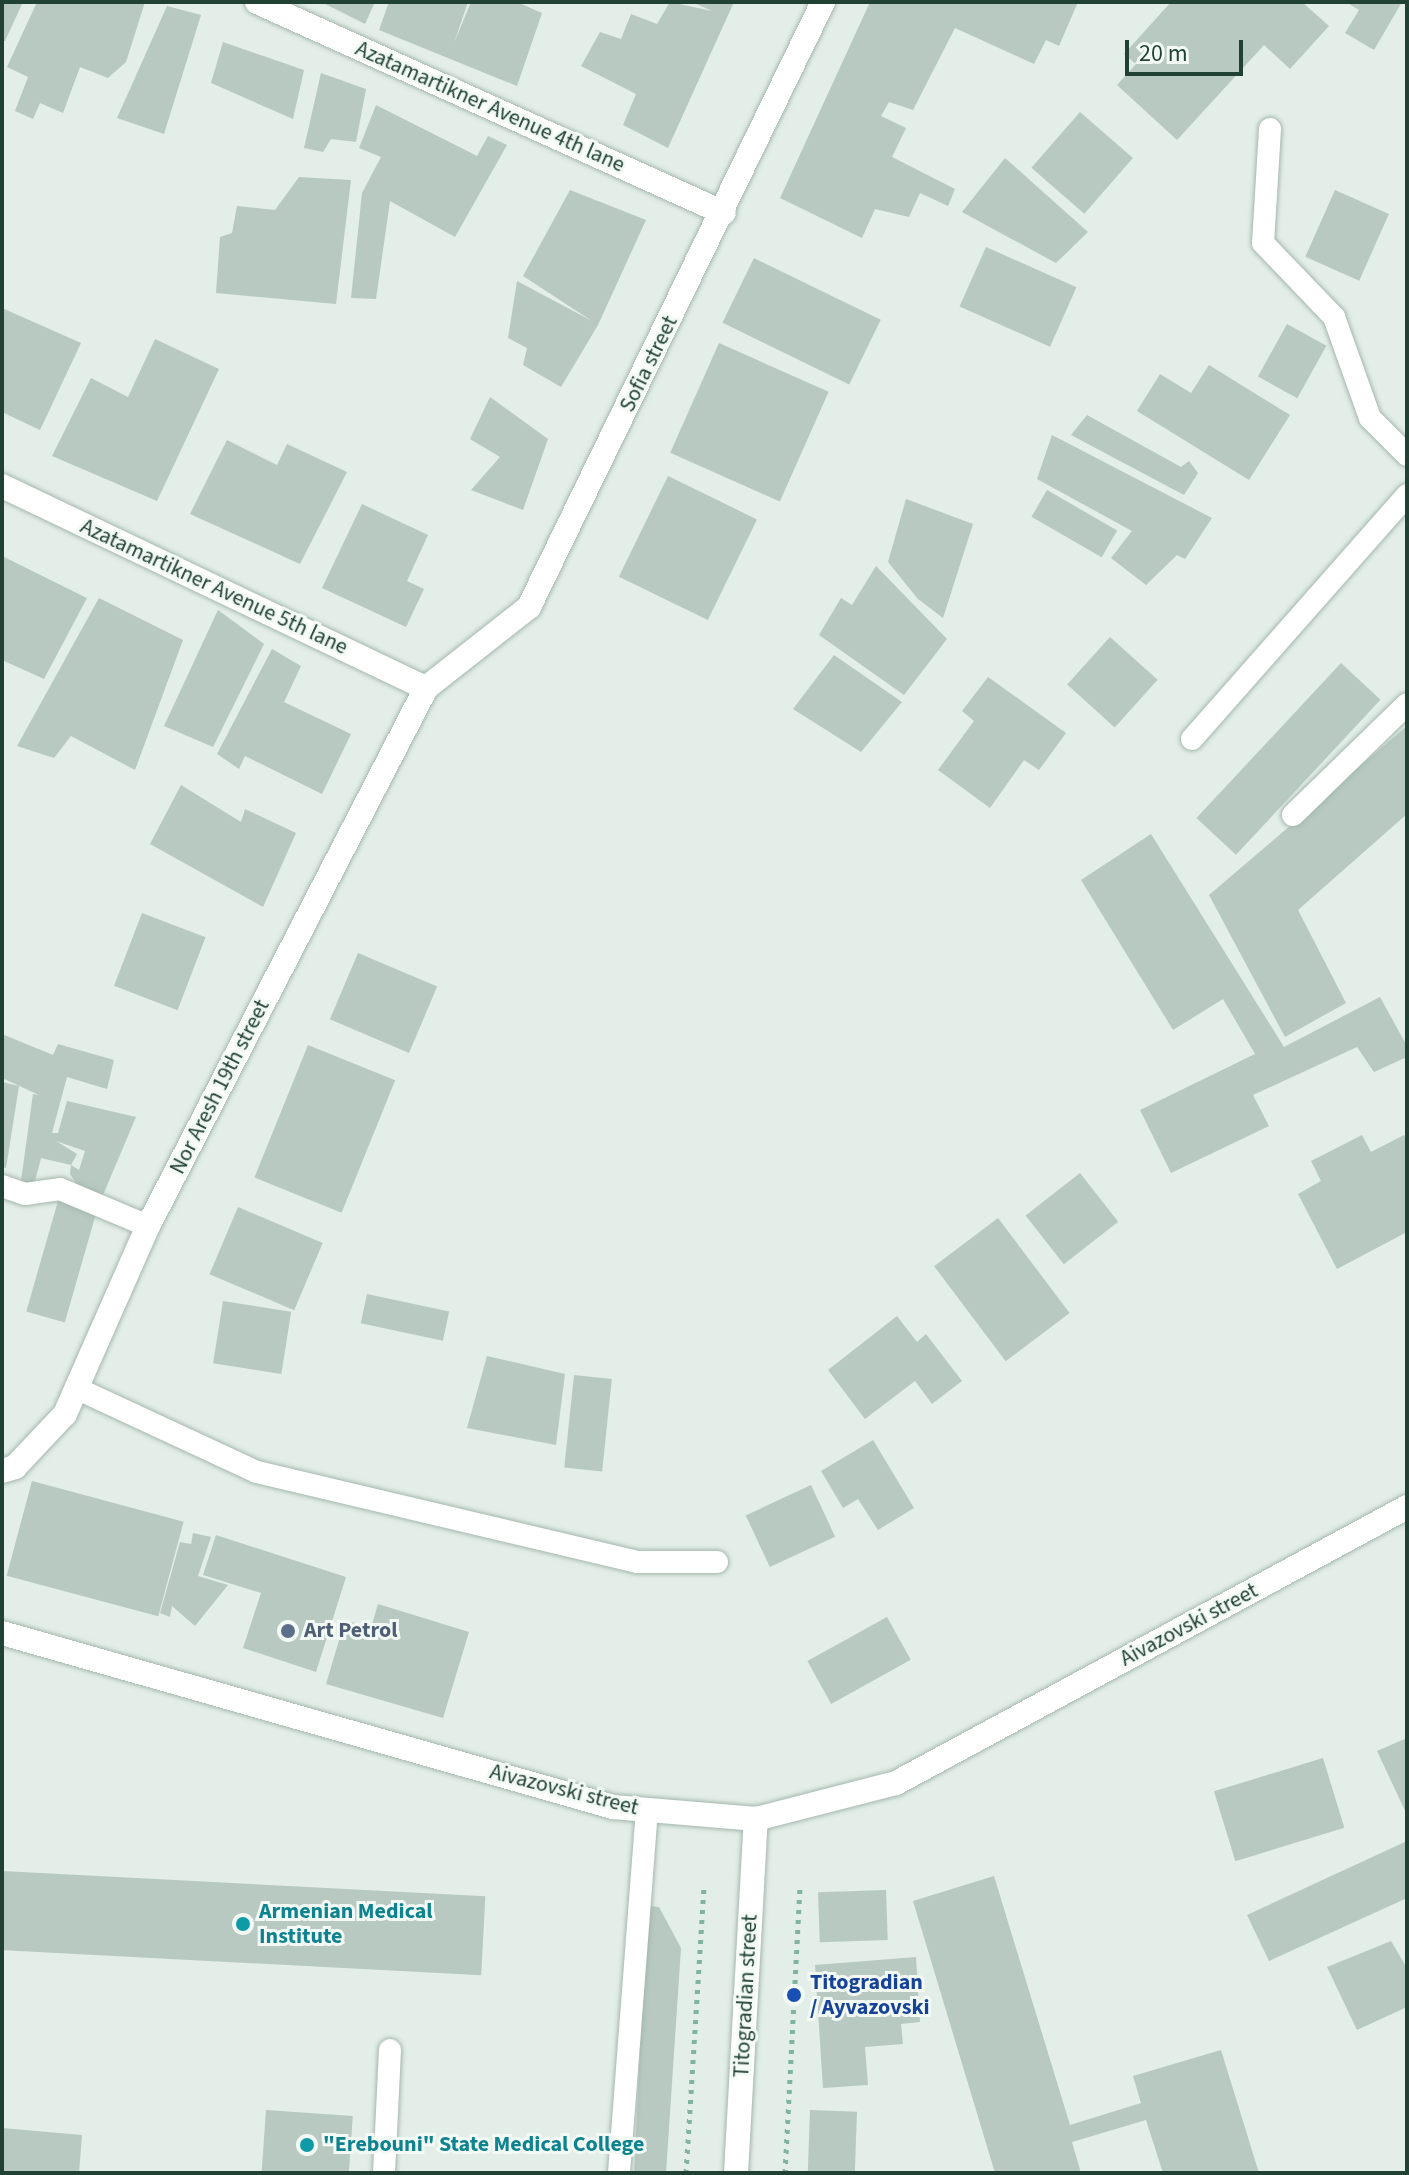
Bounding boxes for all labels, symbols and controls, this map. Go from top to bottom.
scale bar [1129,24,1247,74]
street label: Azatamartikner Avenue 4th lane [351,36,629,178]
text: 20 m [1139,36,1188,71]
street label: Sofia street [614,312,684,416]
street label: Azatamartikner Avenue 5th lane [76,513,352,661]
street label: Nor Aresh 19th street [165,995,275,1179]
street label: Aivazovski street [1116,1578,1262,1672]
place label: Art Petrol [304,1618,397,1644]
marker: Art Petrol [279,1622,297,1640]
street label: Aivazovski street [487,1759,641,1821]
place label: Armenian Medical Institute [259,1898,433,1950]
street label: Titogradian street [729,1914,763,2078]
marker: Armenian Medical Institute [234,1915,252,1933]
place label: Titogradian / Ayvazovski [810,1969,930,2020]
marker: Titogradian / Ayvazovski [785,1986,803,2004]
place label: "Erebouni" State Medical College [323,2132,644,2158]
marker: "Erebouni" State Medical College [298,2136,316,2154]

